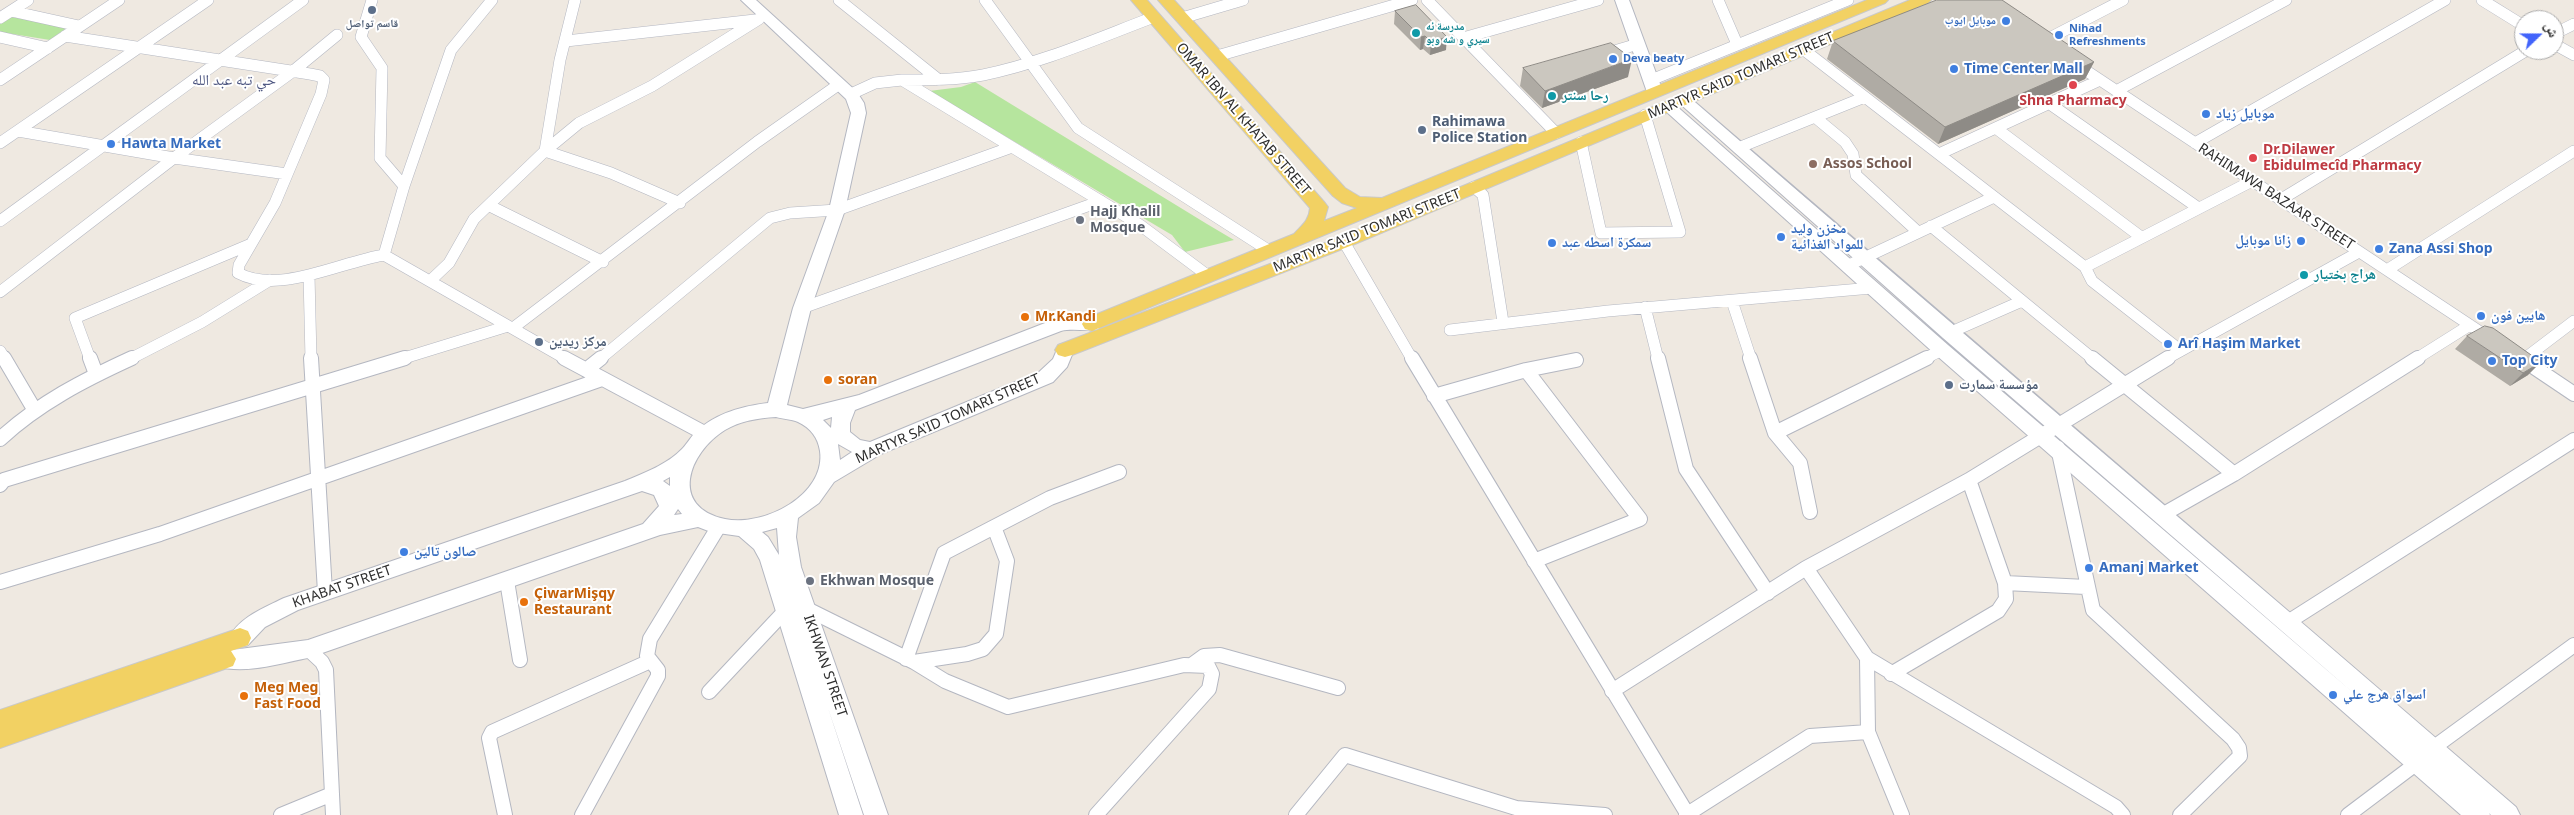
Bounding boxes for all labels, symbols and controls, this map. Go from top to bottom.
marker: قاسم تواصل [366,4,378,16]
north arrow [2514,10,2564,60]
place label: موبايل ايوب [1945,14,1996,28]
marker: موبايل ايوب [2000,15,2012,27]
place label: قاسم تواصل [346,17,398,31]
text: ش [2541,19,2564,40]
place label: مدرسة ئه سيري و شه وبو [1426,20,1490,46]
place label: Nihad Refreshments [2069,22,2146,48]
marker: مدرسة ئه سيري و شه وبو [1410,27,1422,39]
street label: MARTYR SA'ID TOMARI STREET [1645,29,1837,123]
marker: Nihad Refreshments [2053,29,2065,41]
street label: OMAR IBN AL KHATAB STREET [1172,40,1314,198]
place label: Deva beaty [1623,52,1684,66]
marker: Deva beaty [1607,53,1619,65]
place label: Time Center Mall [1964,61,2083,77]
marker: Time Center Mall [1948,63,1960,75]
district label: حي تبه عبد الله [192,72,276,90]
marker: Shna Pharmacy [2067,79,2079,91]
place label: رحا سنتر [1562,88,1608,104]
marker: رحا سنتر [1546,90,1558,102]
place label: Shna Pharmacy [2019,93,2127,109]
place label: موبايل زياد [2216,106,2275,122]
marker: موبايل زياد [2200,108,2212,120]
place label: Rahimawa Police Station [1432,114,1527,146]
marker: Rahimawa Police Station [1416,124,1428,136]
place label: Hawta Market [121,136,221,152]
marker: Hawta Market [105,138,117,150]
street label: RAHIMAWA BAZAAR STREET [2195,140,2357,254]
place label: Dr.Dilawer Ebidulmecîd Pharmacy [2263,142,2422,174]
marker: Dr.Dilawer Ebidulmecîd Pharmacy [2247,152,2259,164]
place label: Assos School [1823,156,1912,172]
marker: Assos School [1807,158,1819,170]
street label: MARTYR SA'ID TOMARI STREET [1271,186,1463,276]
place label: Hajj Khalil Mosque [1090,204,1160,236]
marker: Hajj Khalil Mosque [1074,214,1086,226]
place label: مخزن وليد للمواد الغذائية [1791,221,1863,253]
marker: مخزن وليد للمواد الغذائية [1775,231,1787,243]
place label: زانا موبايل [2235,233,2291,249]
place label: سمكرة اسطه عبد [1562,235,1651,251]
marker: زانا موبايل [2295,235,2307,247]
marker: سمكرة اسطه عبد [1546,237,1558,249]
place label: Zana Assi Shop [2389,241,2493,257]
marker: Zana Assi Shop [2373,243,2385,255]
place label: هراج بختيار [2314,267,2376,283]
marker: هراج بختيار [2298,269,2310,281]
place label: هايين فون [2491,308,2545,324]
place label: Mr.Kandi [1035,309,1096,325]
marker: هايين فون [2475,310,2487,322]
marker: Mr.Kandi [1019,311,1031,323]
place label: مركز ريدين [549,334,607,350]
marker: مركز ريدين [533,336,545,348]
place label: Arî Haşim Market [2178,336,2300,352]
marker: Arî Haşim Market [2162,338,2174,350]
place label: Top City [2502,353,2558,369]
marker: Top City [2486,355,2498,367]
street label: MARTYR SA'ID TOMARI STREET [853,371,1043,467]
place label: soran [838,372,877,388]
marker: soran [822,374,834,386]
place label: مؤسسة سمارت [1959,377,2038,393]
marker: مؤسسة سمارت [1943,379,1955,391]
place label: صالون تالين [414,544,476,560]
marker: صالون تالين [398,546,410,558]
place label: Amanj Market [2099,560,2199,576]
street label: KHABAT STREET [290,562,394,612]
marker: Amanj Market [2083,562,2095,574]
place label: Ekhwan Mosque [820,573,934,589]
marker: Ekhwan Mosque [804,575,816,587]
place label: ÇiwarMişqy Restaurant [534,586,615,618]
marker: ÇiwarMişqy Restaurant [518,596,530,608]
street label: IKHWAN STREET [800,613,850,719]
place label: Meg Meg Fast Food [254,680,321,712]
place label: اسواق هرج علي [2343,687,2426,703]
marker: اسواق هرج علي [2327,689,2339,701]
marker: Meg Meg Fast Food [238,690,250,702]

